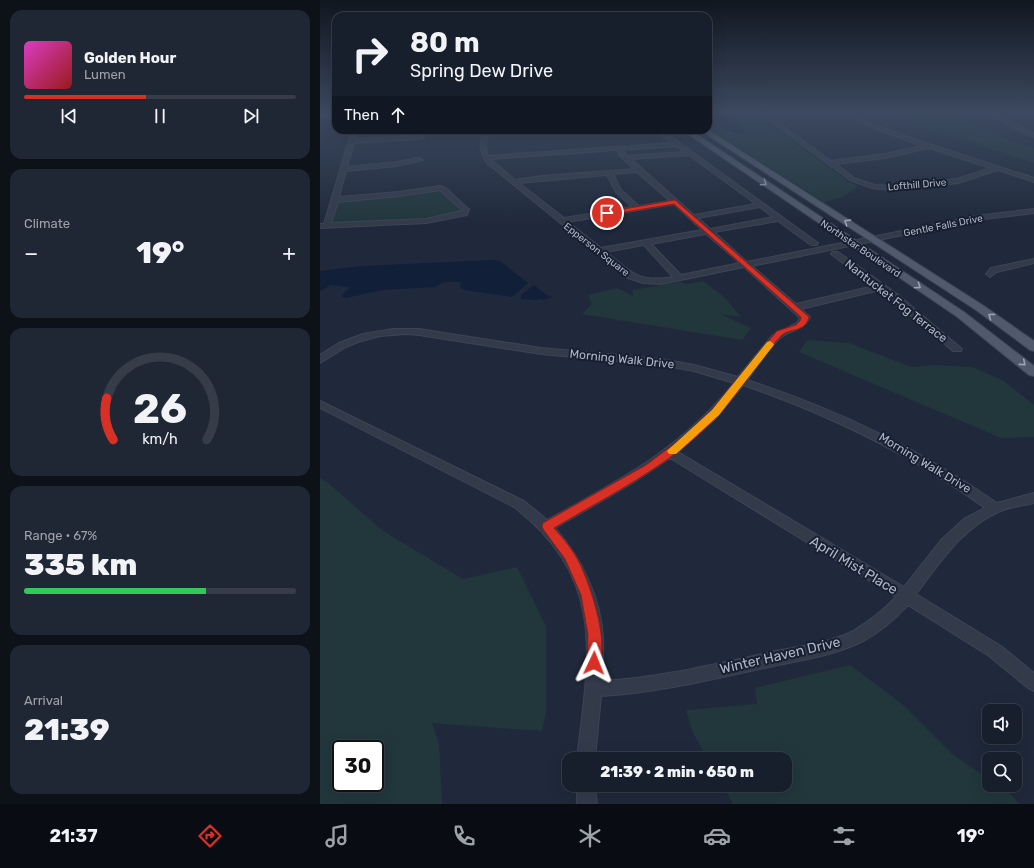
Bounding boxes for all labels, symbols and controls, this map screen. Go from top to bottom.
text: 80 m [410,26,480,59]
icon: right [344,28,396,80]
text: Golden Hour [84,49,176,67]
text: Spring Dew Drive [410,60,553,82]
text: Lumen [84,67,126,82]
icon: ahead [387,104,409,126]
icon: previous [58,105,80,127]
icon: pause [149,105,171,127]
icon: next [240,105,262,127]
text: Then [344,106,379,124]
street label: Lofthill Drive [887,176,947,194]
one-way arrow [760,178,767,186]
pin [590,196,624,230]
icon: arrive [596,202,618,224]
street label: Gentle Falls Drive [903,212,984,240]
text: Climate [24,216,70,231]
street label: Northstar Boulevard [818,218,903,280]
one-way arrow [844,220,851,227]
street label: Epperson Square [561,221,632,279]
text: 19° [136,235,184,271]
text: − [24,240,38,267]
text: + [282,240,296,267]
street label: Nantucket Fog Terrace [842,257,950,345]
one-way arrow [914,281,921,288]
one-way arrow [988,313,995,321]
street label: Morning Walk Drive [569,347,675,371]
one-way arrow [1018,359,1026,366]
text: 26 [133,384,187,433]
street label: Morning Walk Drive [876,430,974,496]
text: km/h [142,431,178,448]
text: Range · 67% [24,528,97,543]
street label: April Mist Place [807,533,901,598]
text: 335 km [24,547,137,583]
street label: Winter Haven Drive [718,633,842,678]
position arrow [573,642,615,684]
text: Arrival [24,693,63,708]
map controls [982,704,1022,792]
button: sound [982,704,1022,744]
text: 21:39 [24,712,110,748]
speed limit sign: 30 [332,740,384,792]
button: search [982,752,1022,792]
text: 21:39 · 2 min · 650 m [600,763,754,781]
icon: directions [196,822,224,850]
icon: music [323,822,351,850]
icon: phone [450,822,478,850]
icon: climate [576,822,604,850]
icon: car [703,822,731,850]
icon: filters [830,822,858,850]
text: 21:37 [49,825,97,847]
text: 19° [957,825,985,847]

